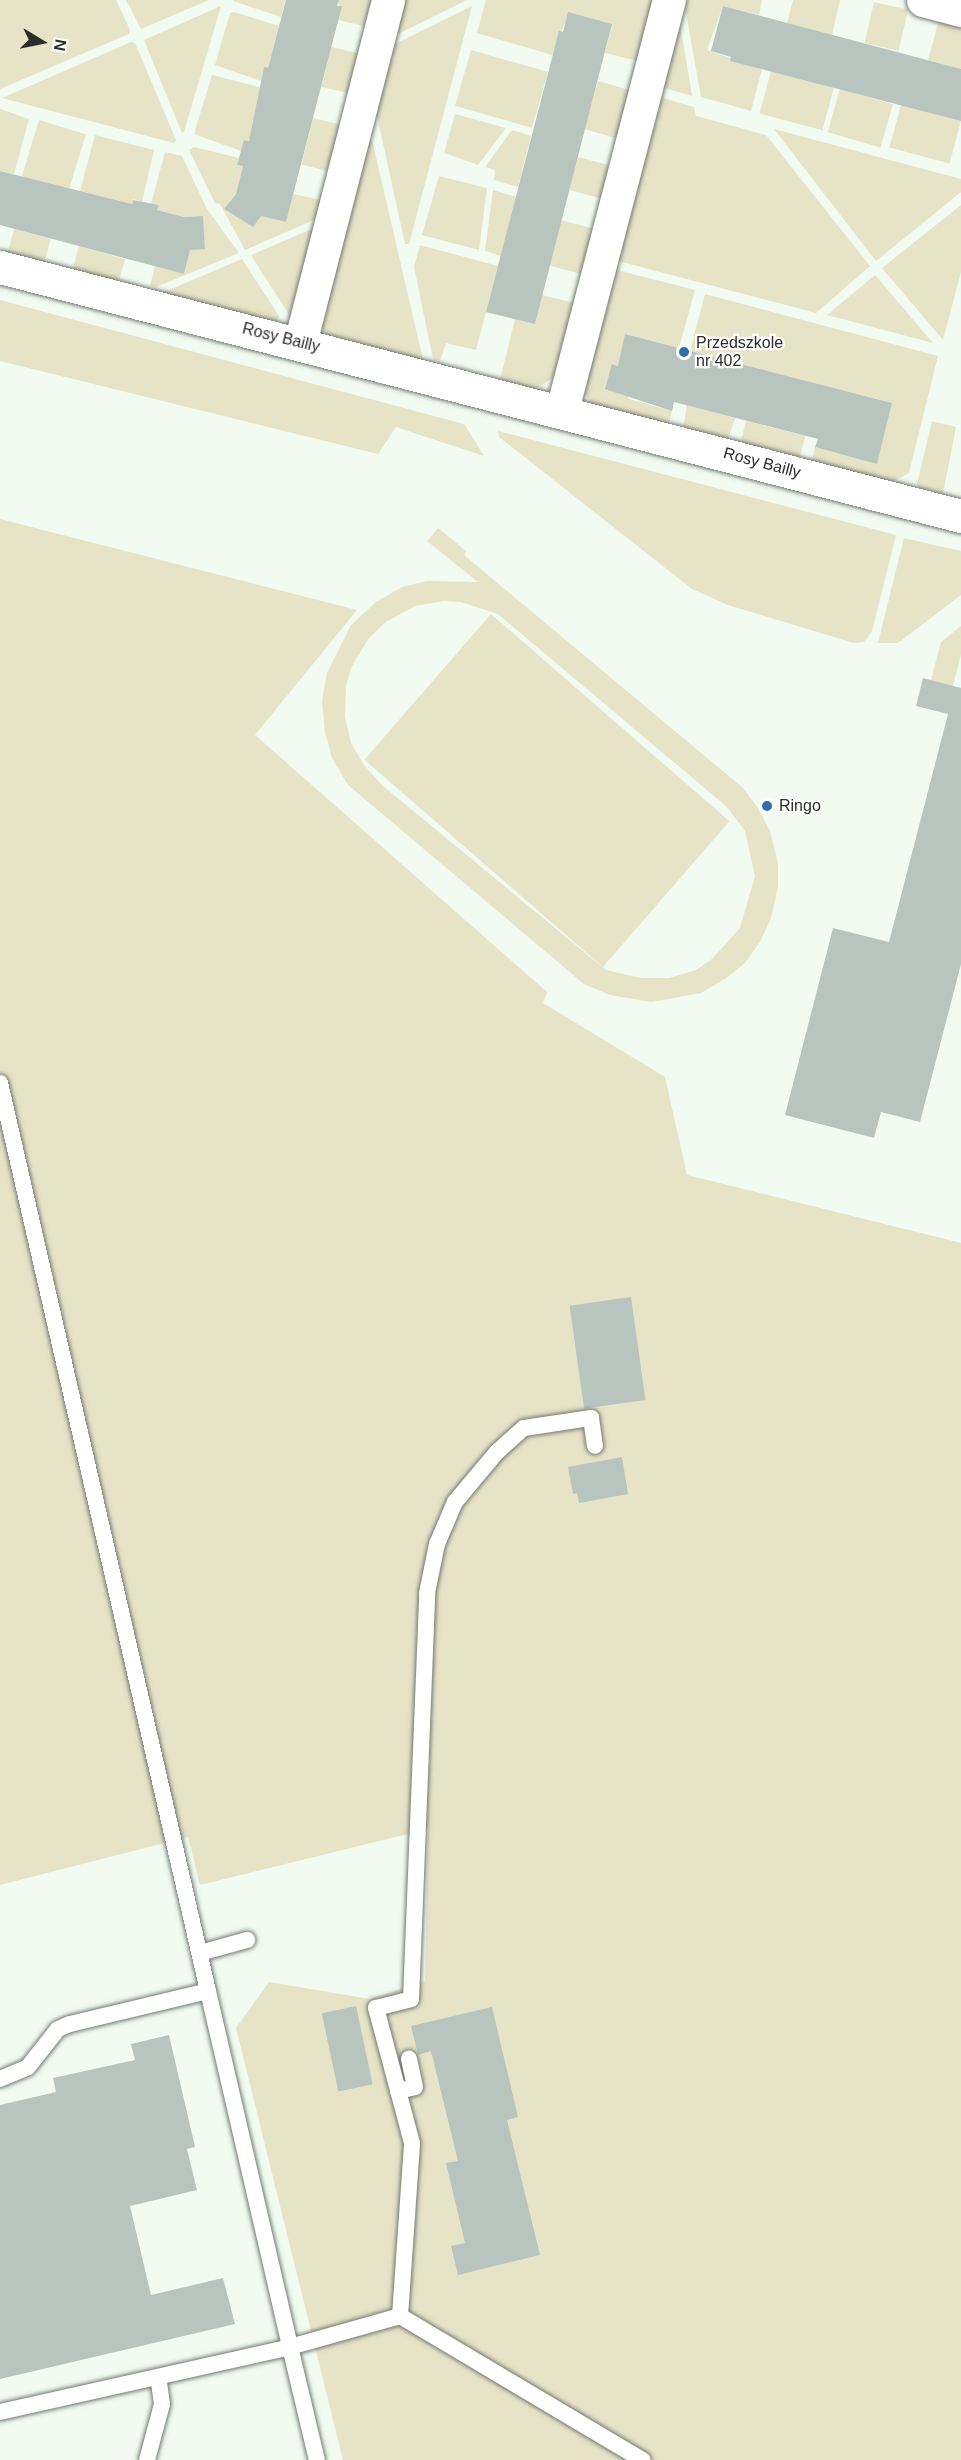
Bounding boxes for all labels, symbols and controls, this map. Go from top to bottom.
north arrow [12,12,72,72]
text: N [51,38,70,52]
street label: Rosy Bailly [240,319,322,357]
place label: Przedszkole nr 402 [696,333,783,371]
marker: Przedszkole nr 402 [677,345,691,359]
street label: Rosy Bailly [721,443,803,483]
place label: Ringo [779,796,821,816]
marker: Ringo [760,799,774,813]

